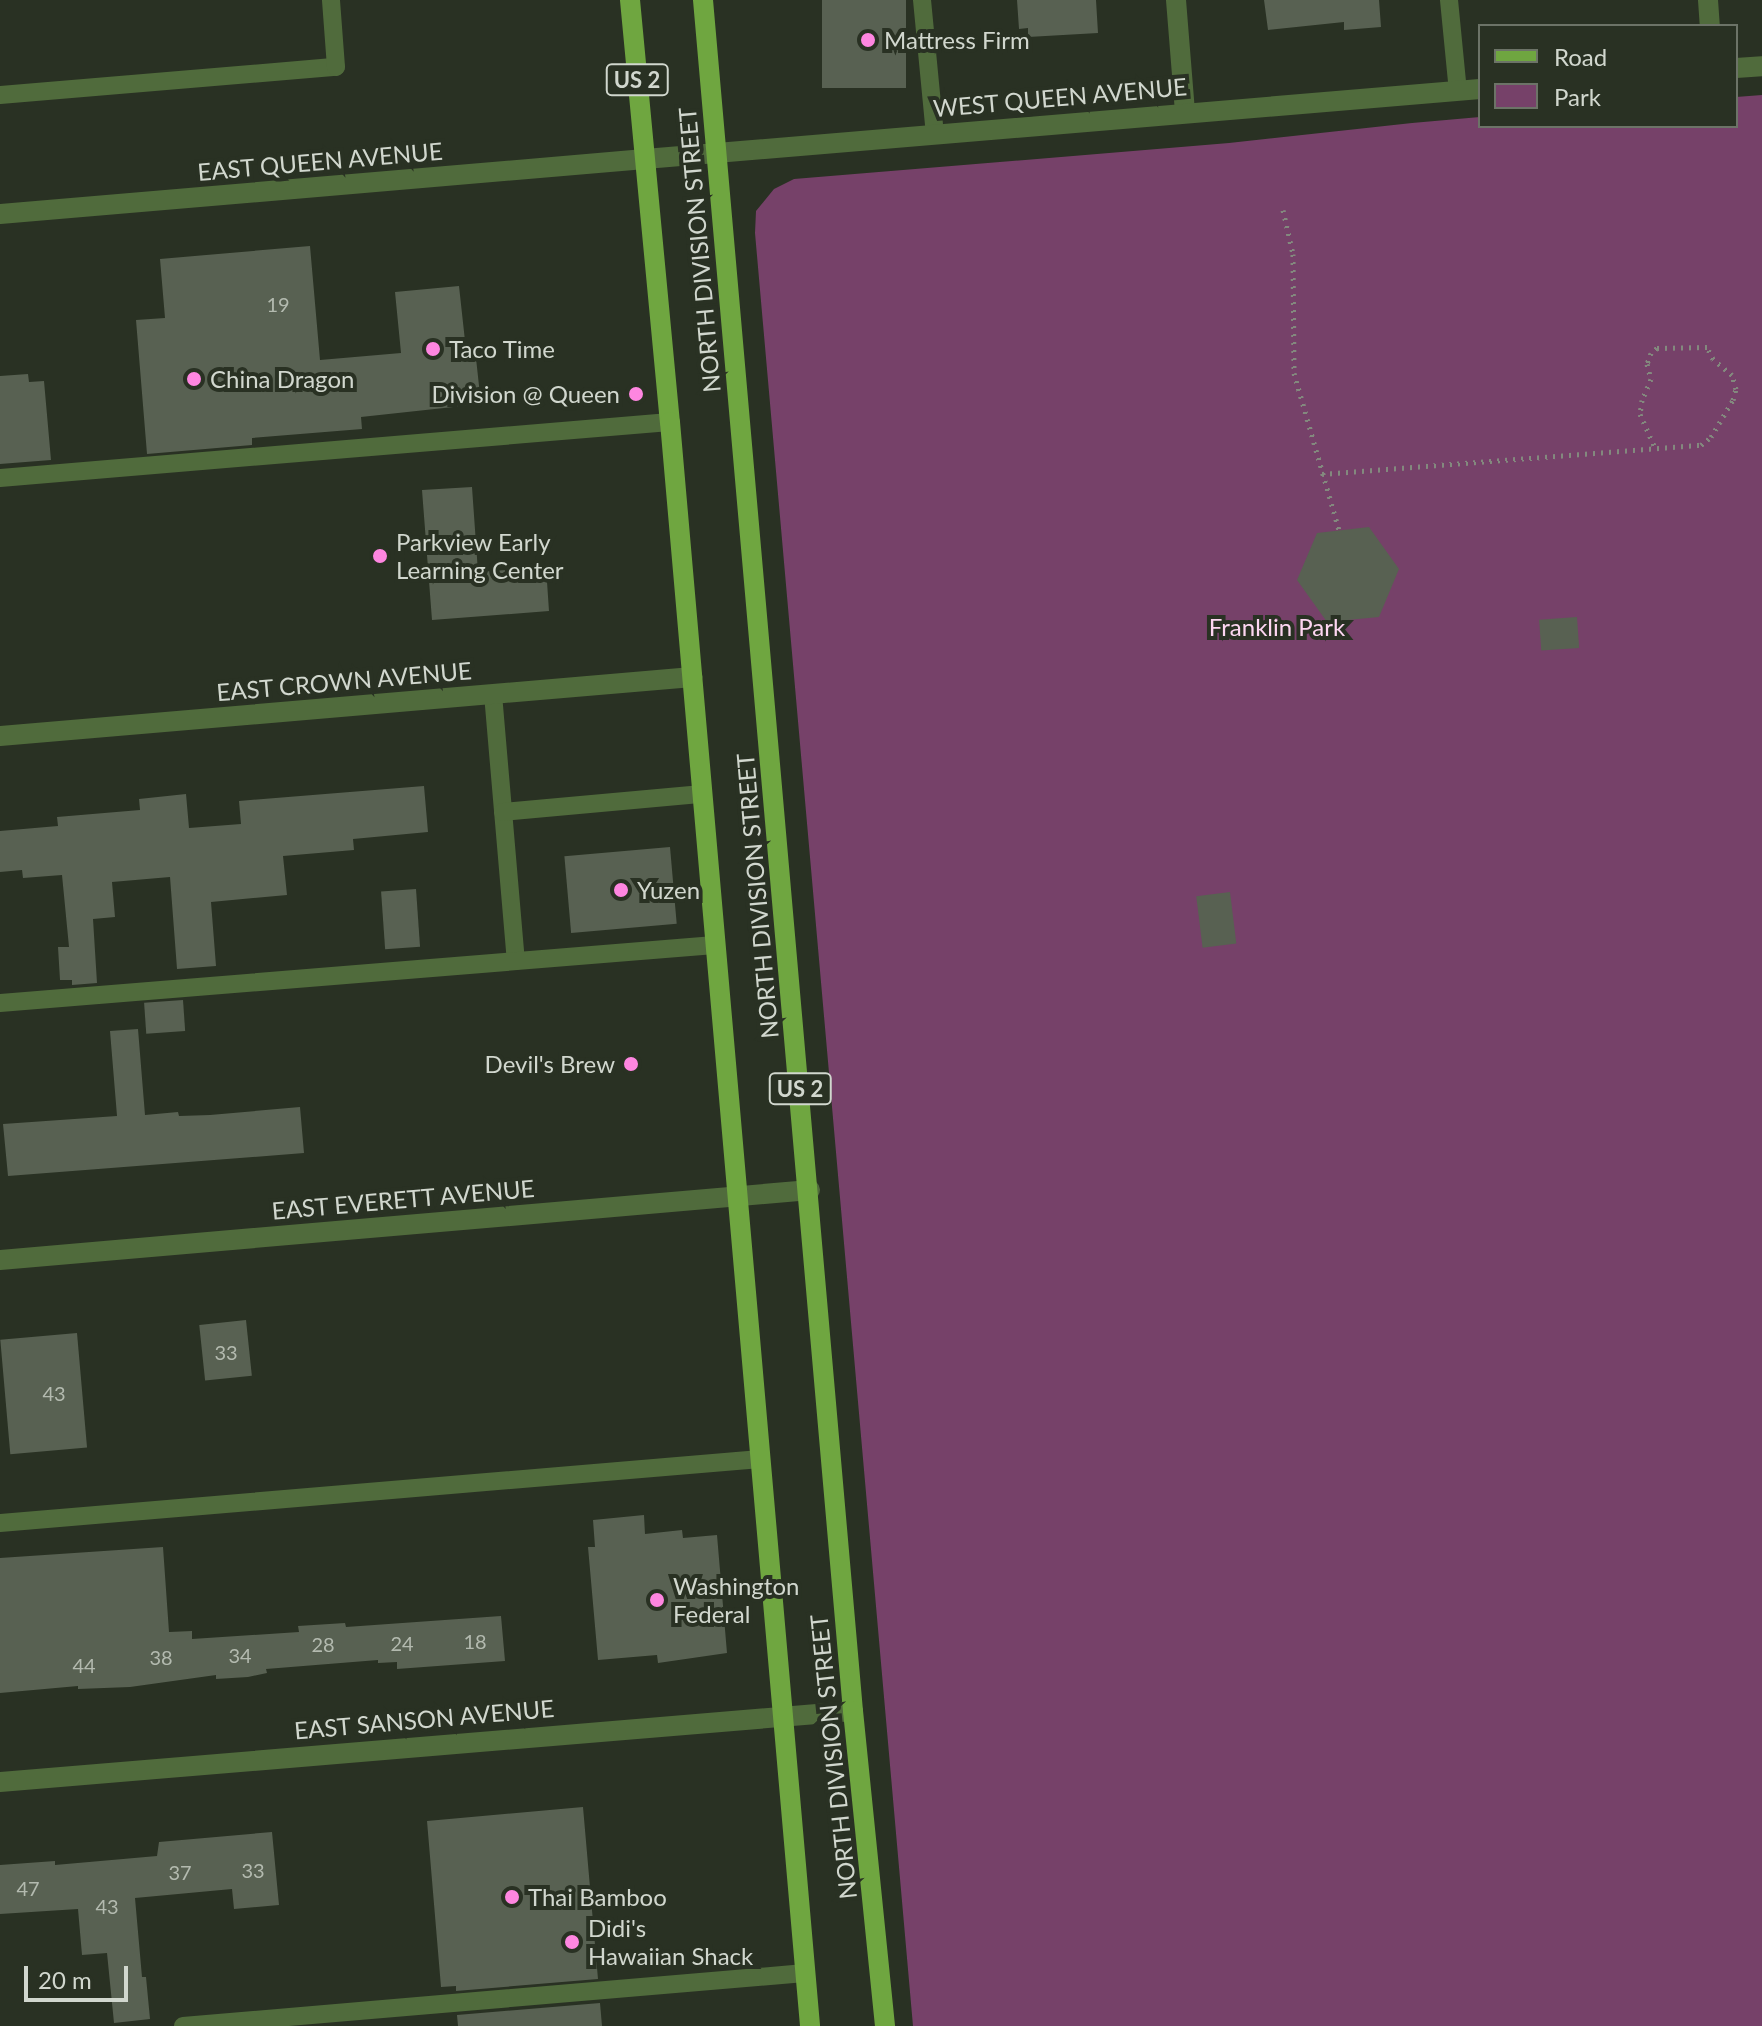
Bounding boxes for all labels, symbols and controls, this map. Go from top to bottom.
legend [1478,24,1738,128]
place label: Mattress Firm [884,26,1030,54]
marker: Mattress Firm [859,31,877,49]
text: Road [1554,42,1607,71]
road number: US 2 [605,62,669,98]
street label: WEST QUEEN AVENUE [931,71,1189,123]
text: Park [1554,82,1601,111]
street label: NORTH DIVISION STREET [672,106,726,394]
street label: EAST QUEEN AVENUE [196,136,444,186]
house number: 19 [266,292,290,316]
place label: Taco Time [449,335,556,363]
marker: Taco Time [424,340,442,358]
place label: China Dragon [210,365,354,393]
marker: China Dragon [185,370,203,388]
place label: Division @ Queen [431,380,620,408]
marker: Division @ Queen [627,385,645,403]
place label: Parkview Early Learning Center [396,528,564,584]
marker: Parkview Early Learning Center [371,547,389,565]
park label: Franklin Park [1209,613,1345,641]
street label: EAST CROWN AVENUE [214,655,474,707]
street label: NORTH DIVISION STREET [730,752,784,1040]
place label: Yuzen [637,876,700,904]
marker: Yuzen [612,881,630,899]
place label: Devil's Brew [485,1050,615,1078]
marker: Devil's Brew [622,1055,640,1073]
road number: US 2 [768,1071,832,1107]
street label: EAST EVERETT AVENUE [269,1173,537,1225]
house number: 33 [214,1340,238,1364]
house number: 43 [42,1381,66,1405]
place label: Washington Federal [673,1572,799,1628]
marker: Washington Federal [648,1591,666,1609]
street label: NORTH DIVISION STREET [804,1613,862,1901]
house number: 18 [463,1629,487,1653]
house number: 24 [390,1631,414,1655]
house number: 28 [311,1632,335,1656]
house number: 34 [228,1643,252,1667]
house number: 38 [149,1645,173,1669]
house number: 44 [72,1653,96,1677]
street label: EAST SANSON AVENUE [292,1693,556,1745]
house number: 33 [241,1858,265,1882]
house number: 37 [168,1860,192,1884]
house number: 47 [16,1876,40,1900]
place label: Thai Bamboo [528,1883,667,1911]
marker: Thai Bamboo [503,1888,521,1906]
house number: 43 [95,1894,119,1918]
place label: Didi's Hawaiian Shack [588,1914,753,1970]
marker: Didi's Hawaiian Shack [563,1933,581,1951]
scale bar [28,1950,132,2000]
text: 20 m [38,1965,92,1994]

